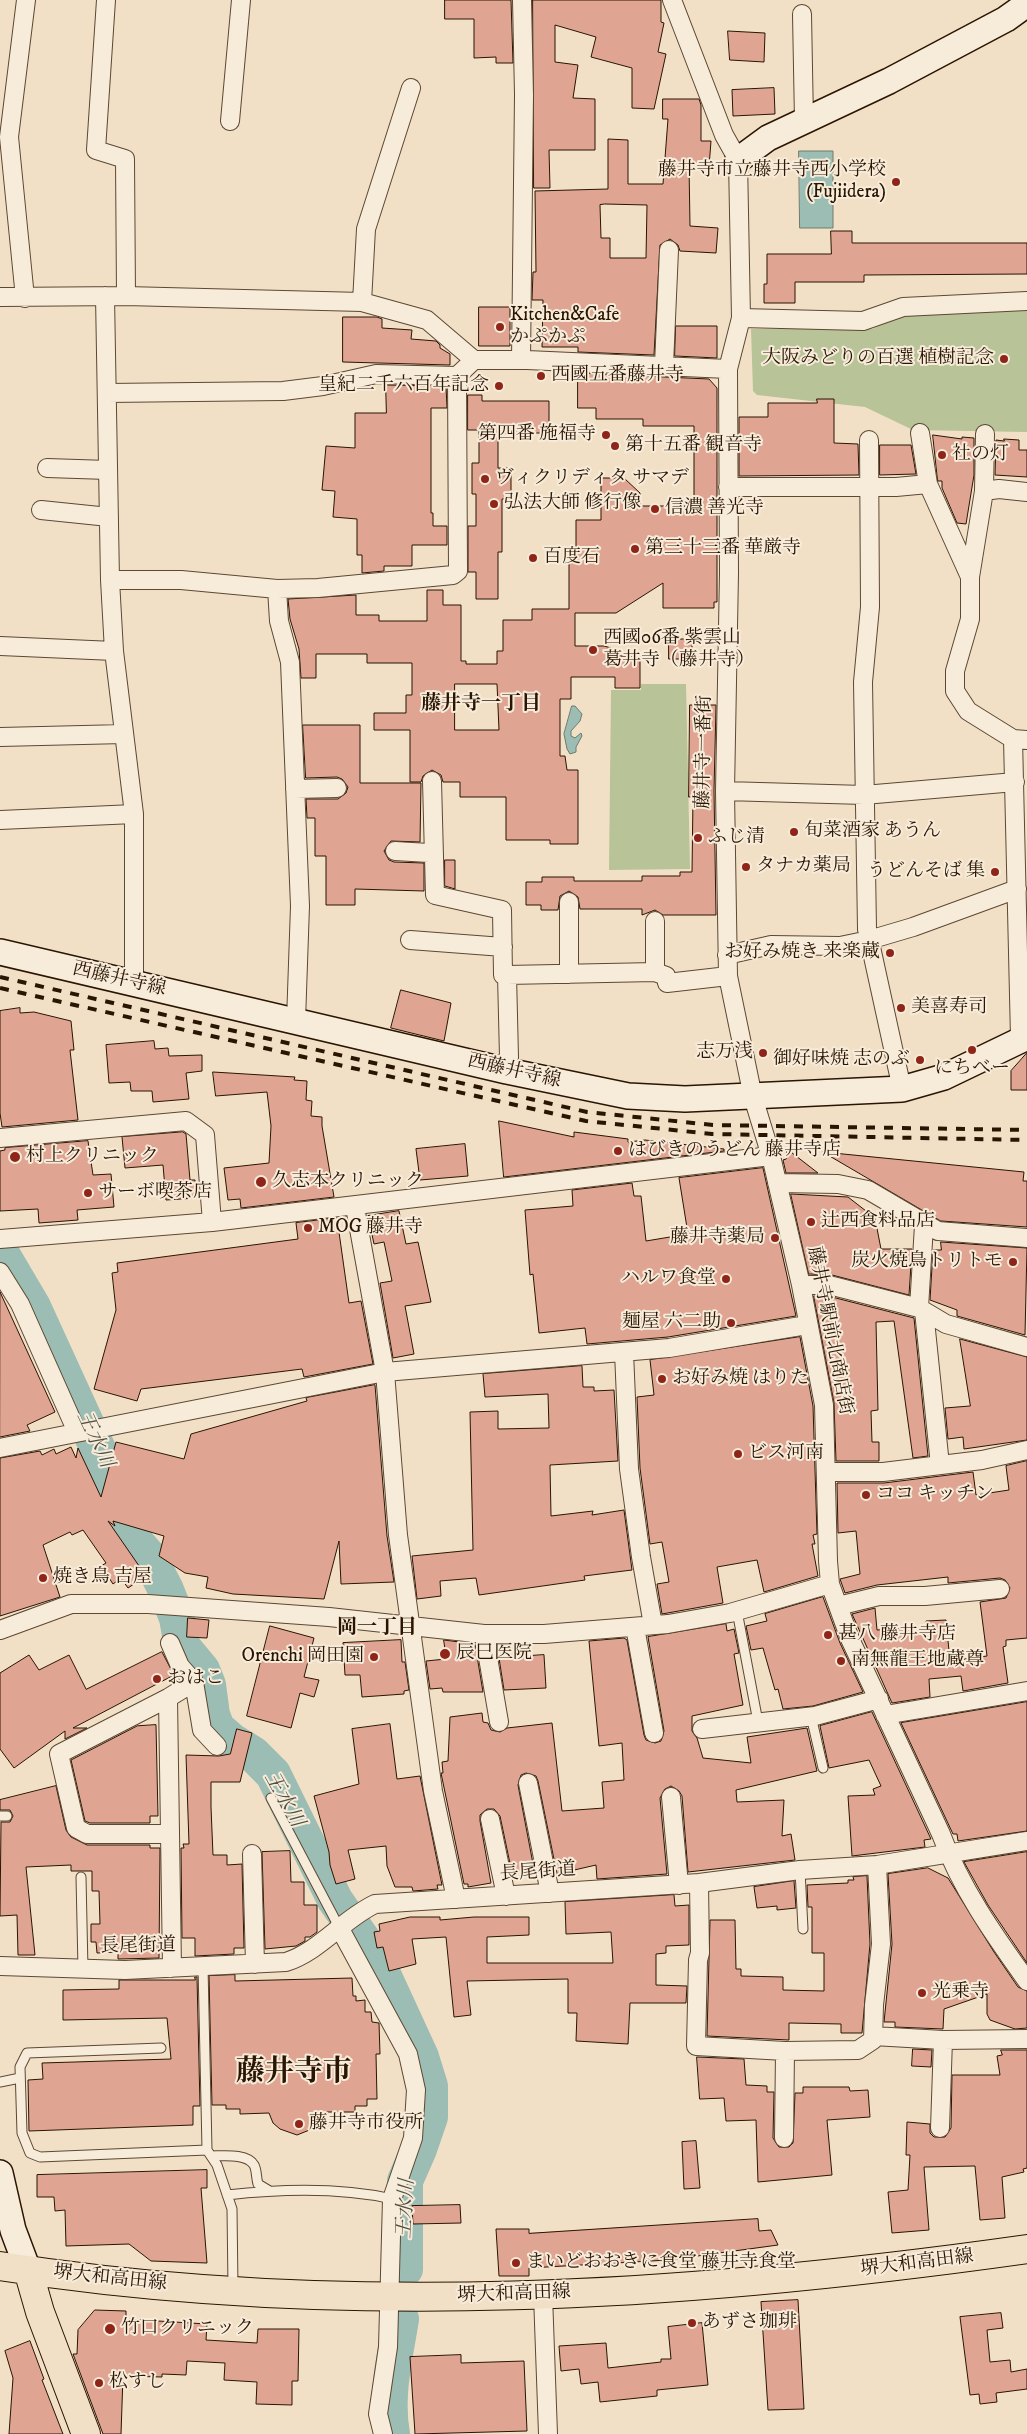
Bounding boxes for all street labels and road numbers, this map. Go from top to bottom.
street label: 藤井寺一番街 [693,695,717,809]
street label: 西藤井寺線 [70,958,168,1002]
street label: 西藤井寺線 [465,1050,563,1094]
street label: 藤井寺駅前北商店街 [801,1245,857,1417]
street label: 長尾街道 [499,1859,577,1887]
street label: 長尾街道 [100,1935,176,1959]
street label: 堺大和高田線 [859,2246,975,2282]
street label: 堺大和高田線 [52,2262,168,2296]
street label: 堺大和高田線 [457,2282,571,2308]

